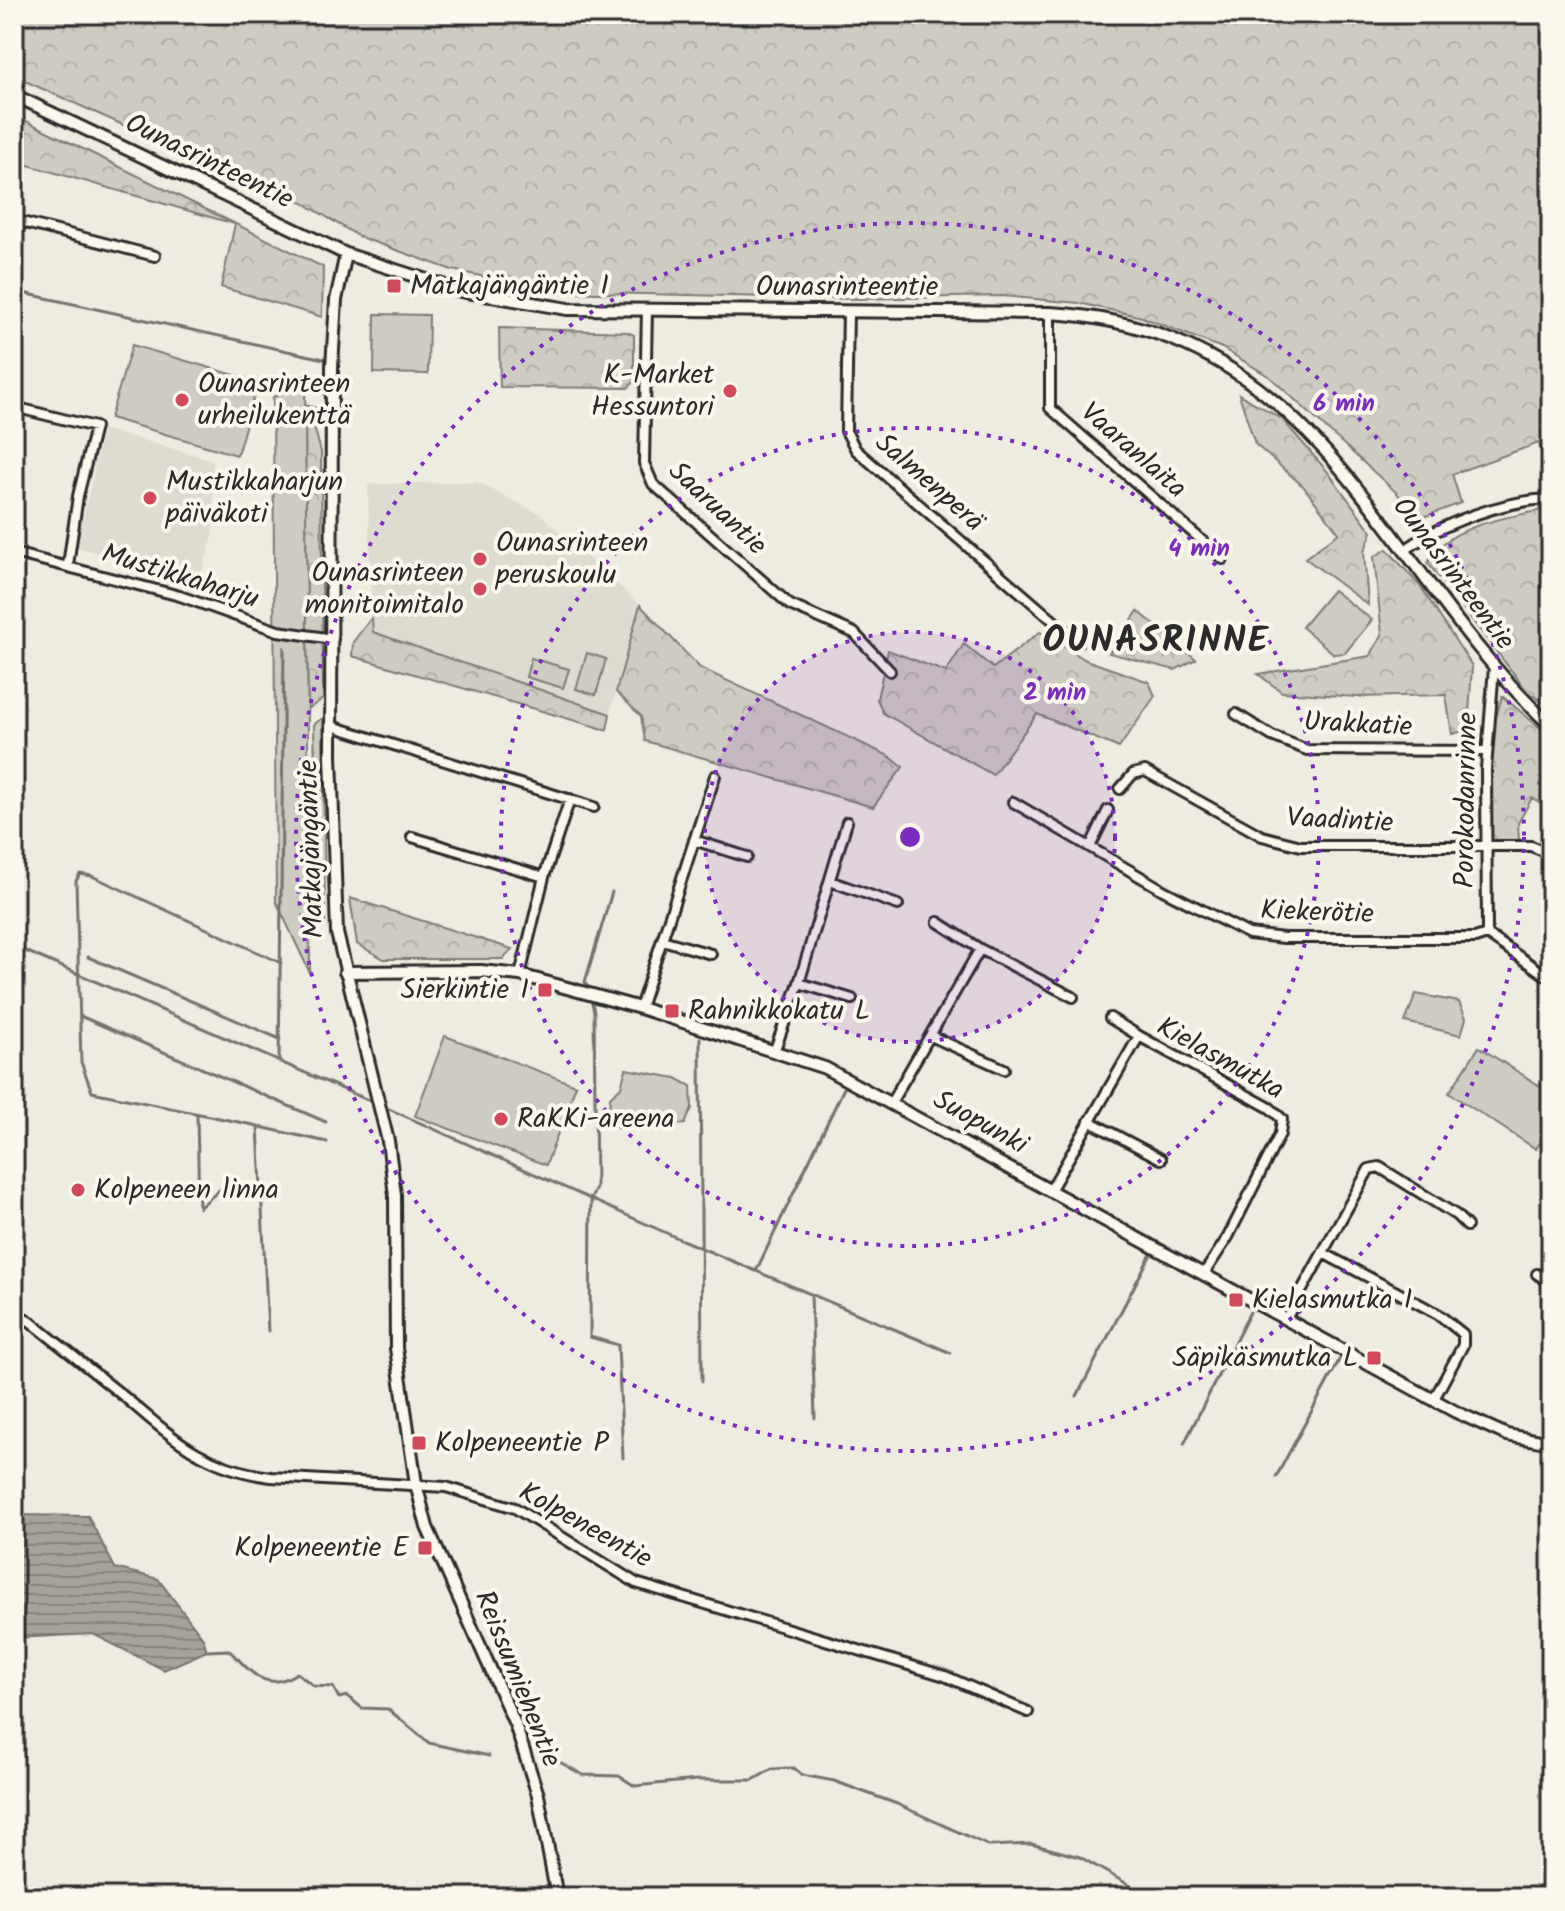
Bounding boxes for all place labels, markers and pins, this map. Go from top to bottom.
place label: Matkajängäntie I [410,264,609,309]
marker: Matkajängäntie I [385,277,403,295]
place label: K-Market Hessuntori [591,353,715,430]
place label: Ounasrinteen urheilukenttä [198,362,353,439]
marker: K-Market Hessuntori [721,382,739,400]
marker: Ounasrinteen urheilukenttä [173,391,191,409]
place label: Mustikkaharjun päiväkoti [164,460,343,537]
marker: Mustikkaharjun päiväkoti [141,489,159,507]
place label: Ounasrinteen peruskoulu [494,521,648,598]
marker: Ounasrinteen peruskoulu [471,550,489,568]
place label: Ounasrinteen monitoimitalo [305,551,464,628]
marker: Ounasrinteen monitoimitalo [471,580,489,598]
centre of rings [896,823,924,851]
place label: Sierkintie I [401,968,529,1013]
marker: Sierkintie I [536,981,554,999]
place label: Rahnikkokatu L [688,989,870,1034]
marker: Rahnikkokatu L [663,1002,681,1020]
place label: RaKKi-areena [517,1097,675,1142]
marker: RaKKi-areena [492,1110,510,1128]
place label: Kolpeneen linna [94,1168,279,1213]
marker: Kolpeneen linna [69,1181,87,1199]
place label: Kielasmutka I [1252,1278,1413,1323]
marker: Kielasmutka I [1227,1291,1245,1309]
place label: Säpikäsmutka L [1172,1336,1358,1381]
marker: Säpikäsmutka L [1365,1349,1383,1367]
place label: Kolpeneentie P [435,1421,609,1466]
marker: Kolpeneentie P [410,1434,428,1452]
place label: Kolpeneentie E [234,1526,410,1571]
marker: Kolpeneentie E [416,1539,434,1557]

